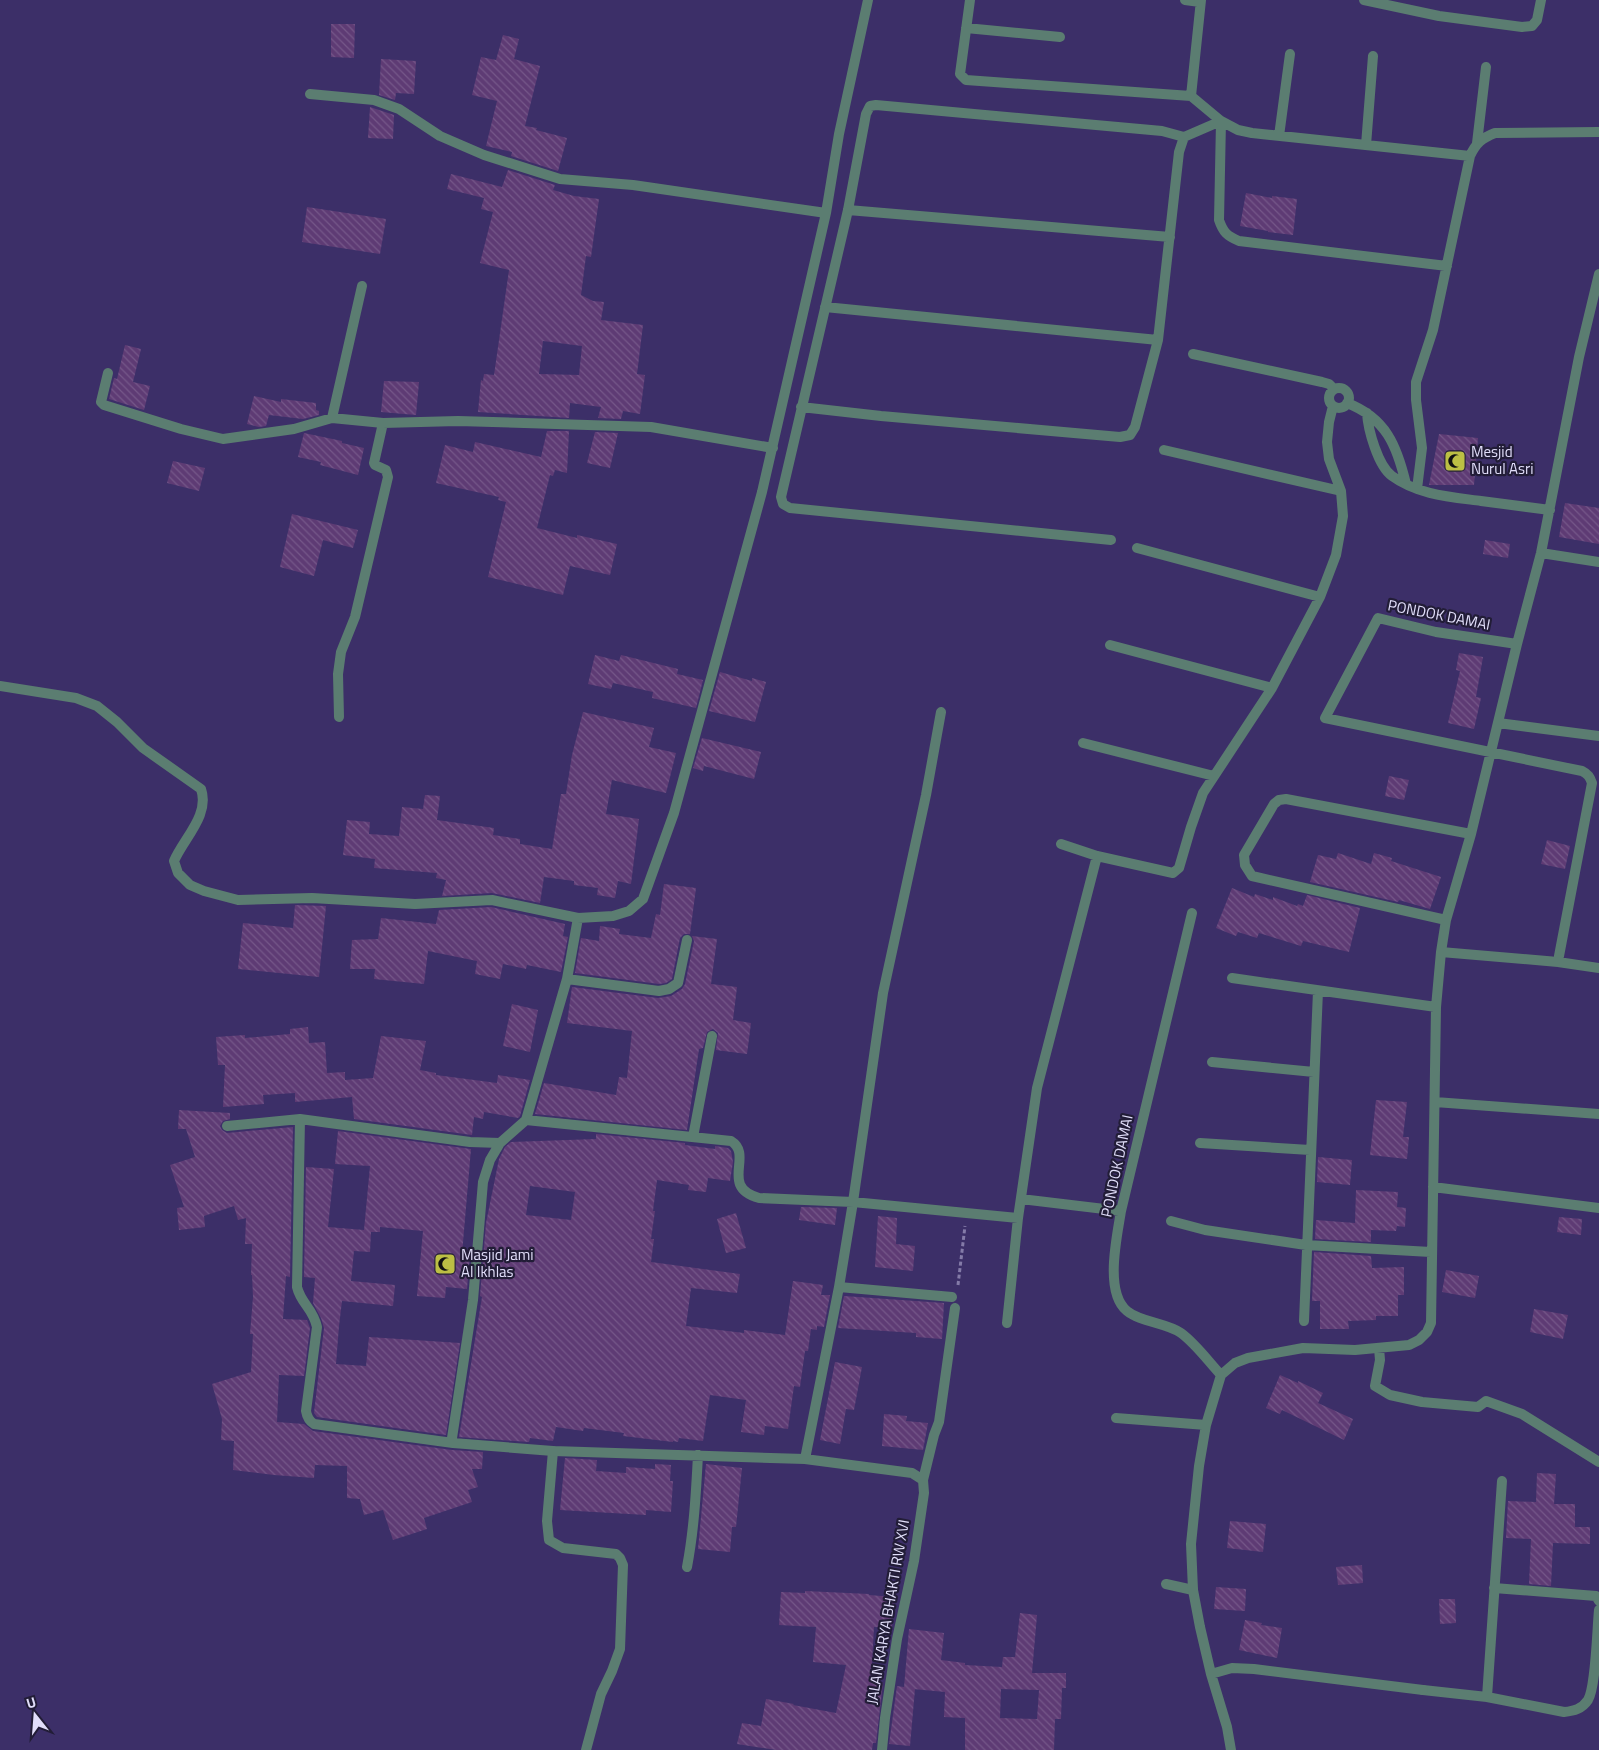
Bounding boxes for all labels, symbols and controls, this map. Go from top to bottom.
place label: Mesjid Nurul Asri [1471,440,1533,480]
mosque icon: Mesjid Nurul Asri [1443,449,1467,473]
street label: PONDOK DAMAI [1386,593,1492,636]
street label: PONDOK DAMAI [1094,1113,1139,1219]
place label: Masjid Jami Al Ikhlas [461,1243,534,1283]
mosque icon: Masjid Jami Al Ikhlas [433,1252,457,1276]
street label: JALAN KARYA BHAKTI RW XVI [860,1518,915,1706]
north arrow [10,1690,60,1740]
text: U [24,1691,39,1713]

